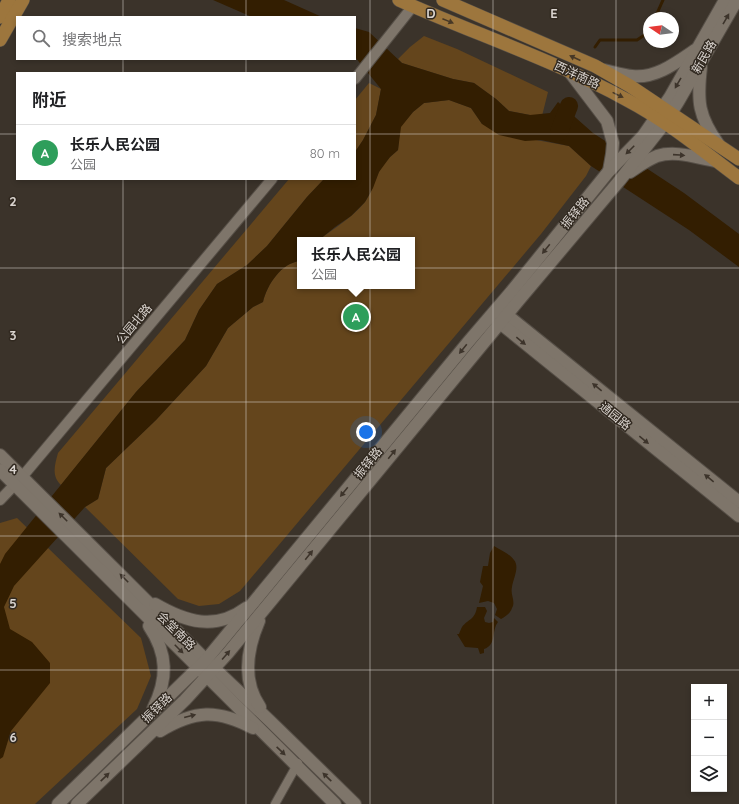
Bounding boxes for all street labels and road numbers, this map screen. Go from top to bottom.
street label: 新民路 [688,37,719,76]
street label: 西洋南路 [552,58,602,91]
street label: 振铎路 [557,194,592,231]
street label: 公园北路 [112,300,155,347]
street label: 通园路 [597,398,634,433]
street label: 振铎路 [350,444,385,481]
street label: 会堂南路 [154,608,199,653]
street label: 振铎路 [138,690,175,726]

